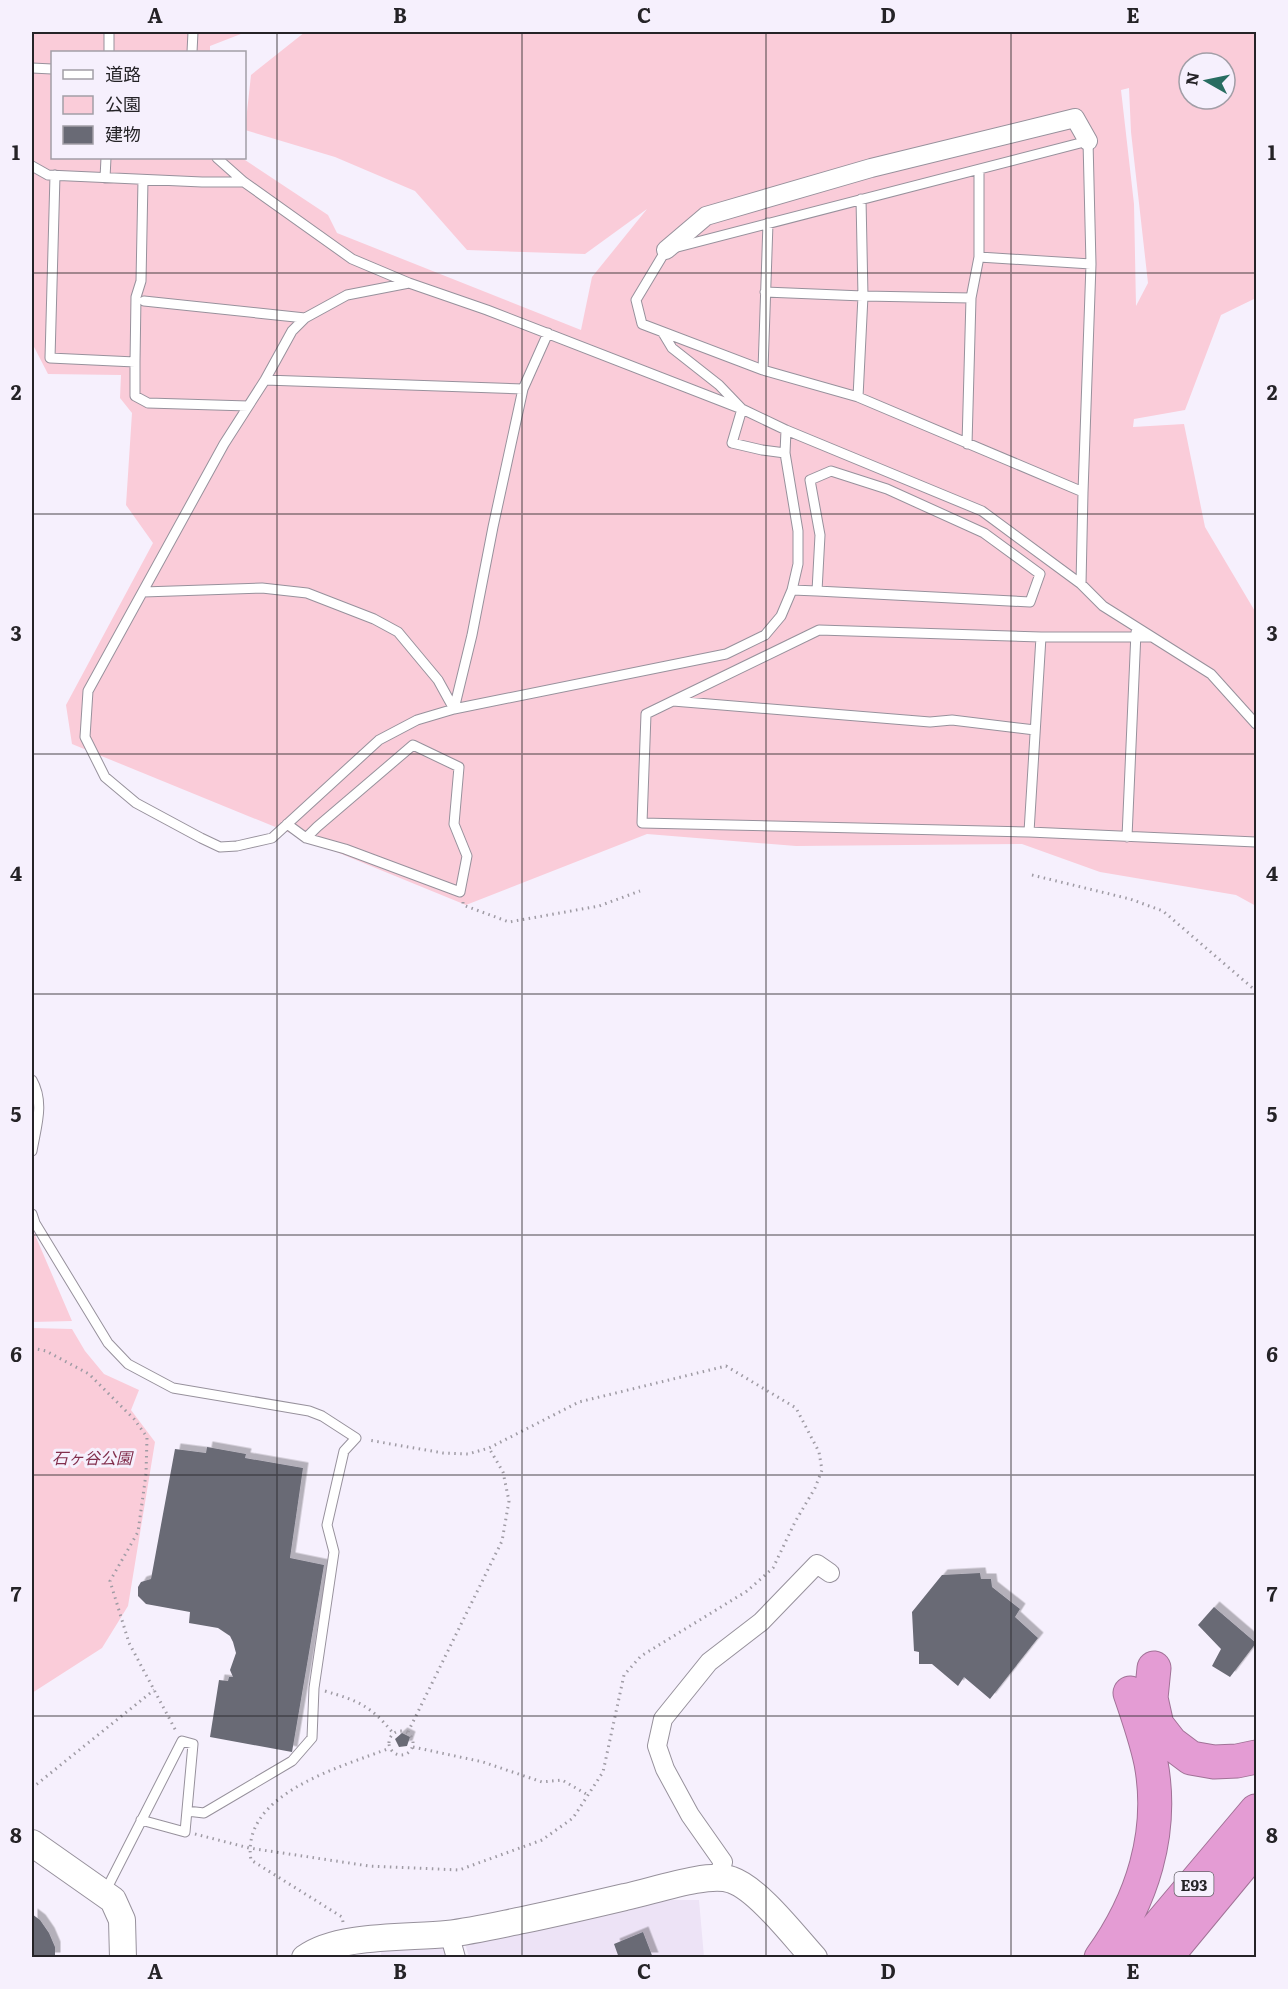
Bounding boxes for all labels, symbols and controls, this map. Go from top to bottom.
text: A [147,0,163,29]
text: B [393,0,407,29]
text: C [637,0,651,29]
text: D [880,0,896,29]
text: E [1126,0,1140,29]
legend [51,51,246,159]
north arrow [1177,51,1237,111]
text: 道路 [105,60,141,87]
text: N [1178,70,1204,87]
text: 公園 [105,90,141,117]
text: 建物 [105,120,141,147]
text: 1 [12,136,20,166]
text: 1 [1268,136,1276,166]
text: 2 [11,376,22,406]
text: 2 [1267,376,1278,406]
text: 3 [10,617,22,647]
text: 3 [1266,617,1278,647]
text: 4 [10,857,22,887]
text: 4 [1266,857,1278,887]
text: 5 [11,1098,22,1128]
text: 5 [1267,1098,1278,1128]
text: 6 [10,1338,22,1368]
text: 6 [1266,1338,1278,1368]
park label: 石ヶ谷公園 [52,1445,134,1469]
text: 7 [11,1578,22,1608]
text: 7 [1267,1578,1278,1608]
text: 8 [10,1819,22,1849]
text: 8 [1266,1819,1278,1849]
road number: E93 [1174,1872,1214,1896]
text: A [147,1955,163,1985]
text: B [393,1955,407,1985]
text: C [637,1955,651,1985]
text: D [880,1955,896,1985]
text: E [1126,1955,1140,1985]

